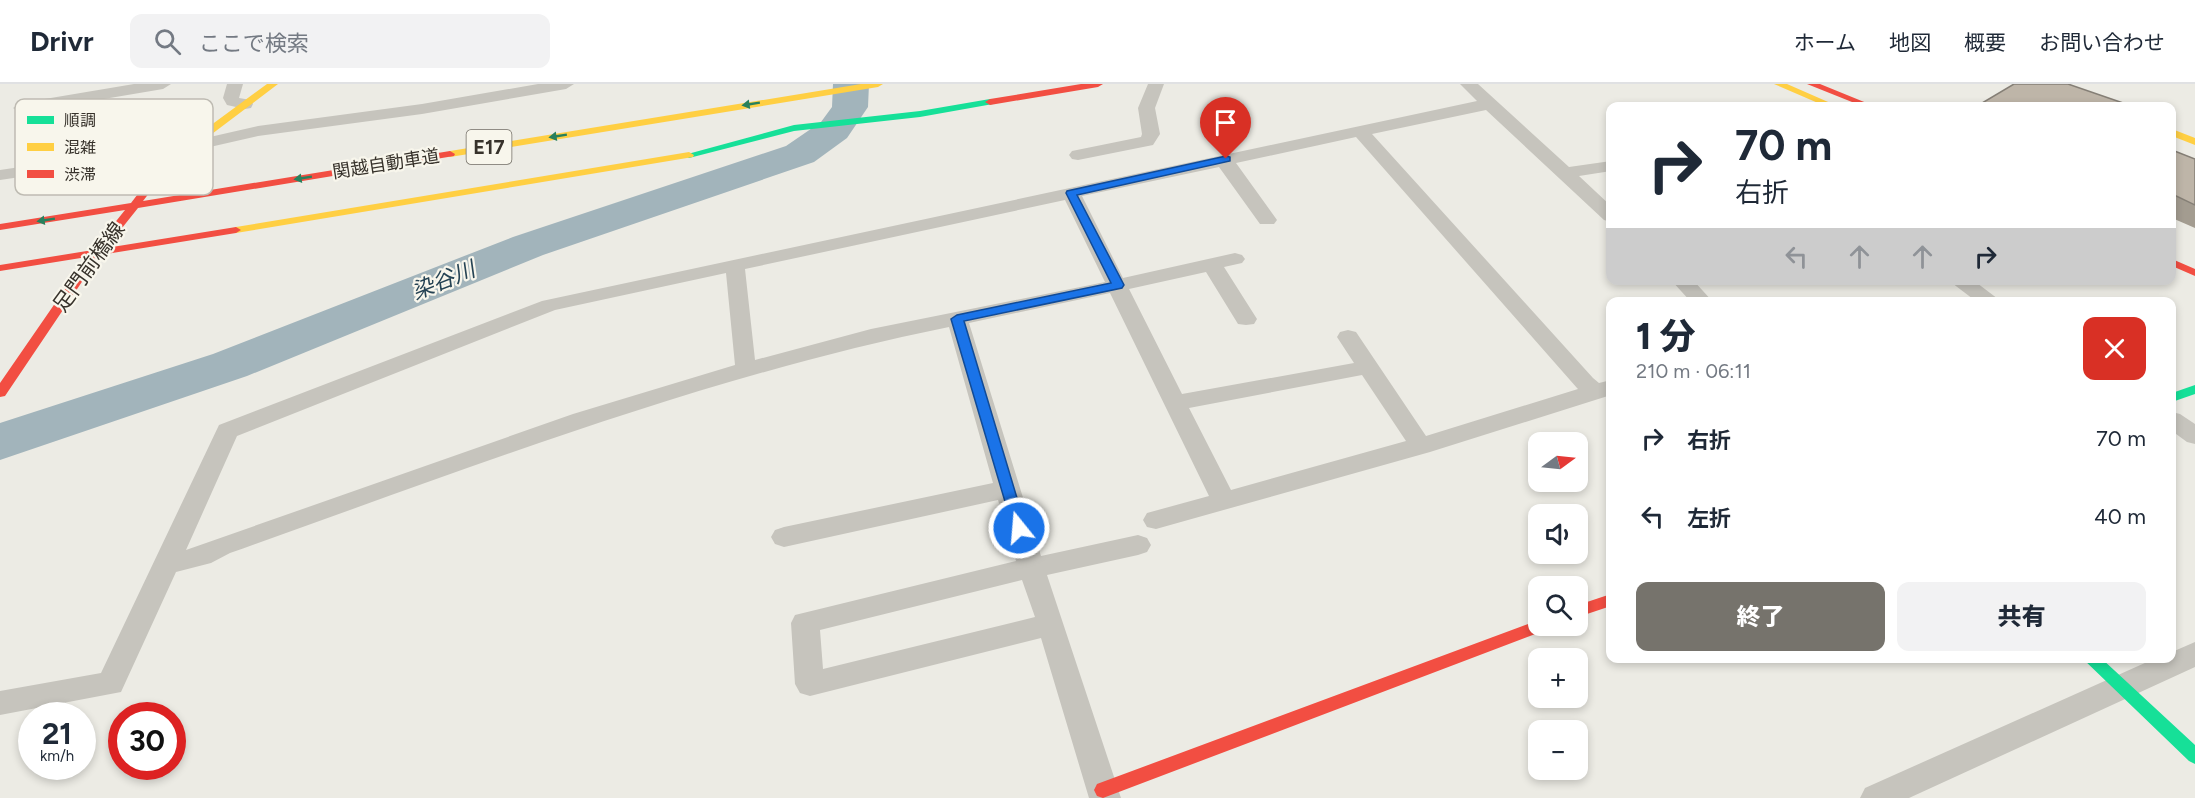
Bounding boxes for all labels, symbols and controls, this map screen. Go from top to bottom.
search box [130,14,550,68]
text: Drivr [30,24,94,58]
icon: search [151,25,184,58]
text: ここで検索 [199,30,309,57]
text: ホーム [1794,30,1856,55]
text: 地図 [1889,30,1931,55]
text: 概要 [1964,30,2006,55]
text: お問い合わせ [2039,30,2165,55]
pin [1200,97,1251,159]
legend [15,99,213,195]
one-way arrow [741,100,760,109]
icon: arrive [1209,106,1242,139]
text: 順調 [64,111,96,130]
text: 70 m [1735,120,1832,171]
icon: right [1636,126,1714,204]
road number: E17 [466,130,512,164]
one-way arrow [548,132,567,141]
text: 混雑 [64,138,96,157]
street label: 関越自動車道 [331,145,441,183]
text: 渋滞 [64,165,96,184]
one-way arrow [294,173,313,182]
text: 右折 [1735,176,1789,209]
one-way arrow [37,215,56,224]
street label: 足門前橋線 [48,217,130,317]
icon: left [1780,240,1813,273]
icon: ahead [1843,240,1876,273]
icon: ahead [1906,240,1939,273]
icon: right [1969,240,2002,273]
water label: 染谷川 [408,255,481,305]
text: 1 分 [1636,315,1696,358]
button: close [2083,317,2146,380]
text: 210 m · 06:11 [1636,359,1751,383]
icon: right [1636,422,1669,455]
text: 70 m [2096,425,2146,452]
text: 右折 [1687,427,1731,454]
north arrow [1528,432,1588,492]
map controls [1528,432,1588,780]
position arrow [987,496,1051,560]
icon: left [1636,500,1669,533]
text: 40 m [2094,503,2146,530]
button: sound [1528,504,1588,564]
text: 左折 [1687,505,1731,532]
button: search [1528,576,1588,636]
button: 終了 [1636,582,1885,651]
button: 共有 [1897,582,2146,651]
button: + [1528,648,1588,708]
speed limit sign: 30 [108,702,186,780]
text: 21 [42,715,72,752]
button: − [1528,720,1588,780]
text: km/h [40,747,74,765]

